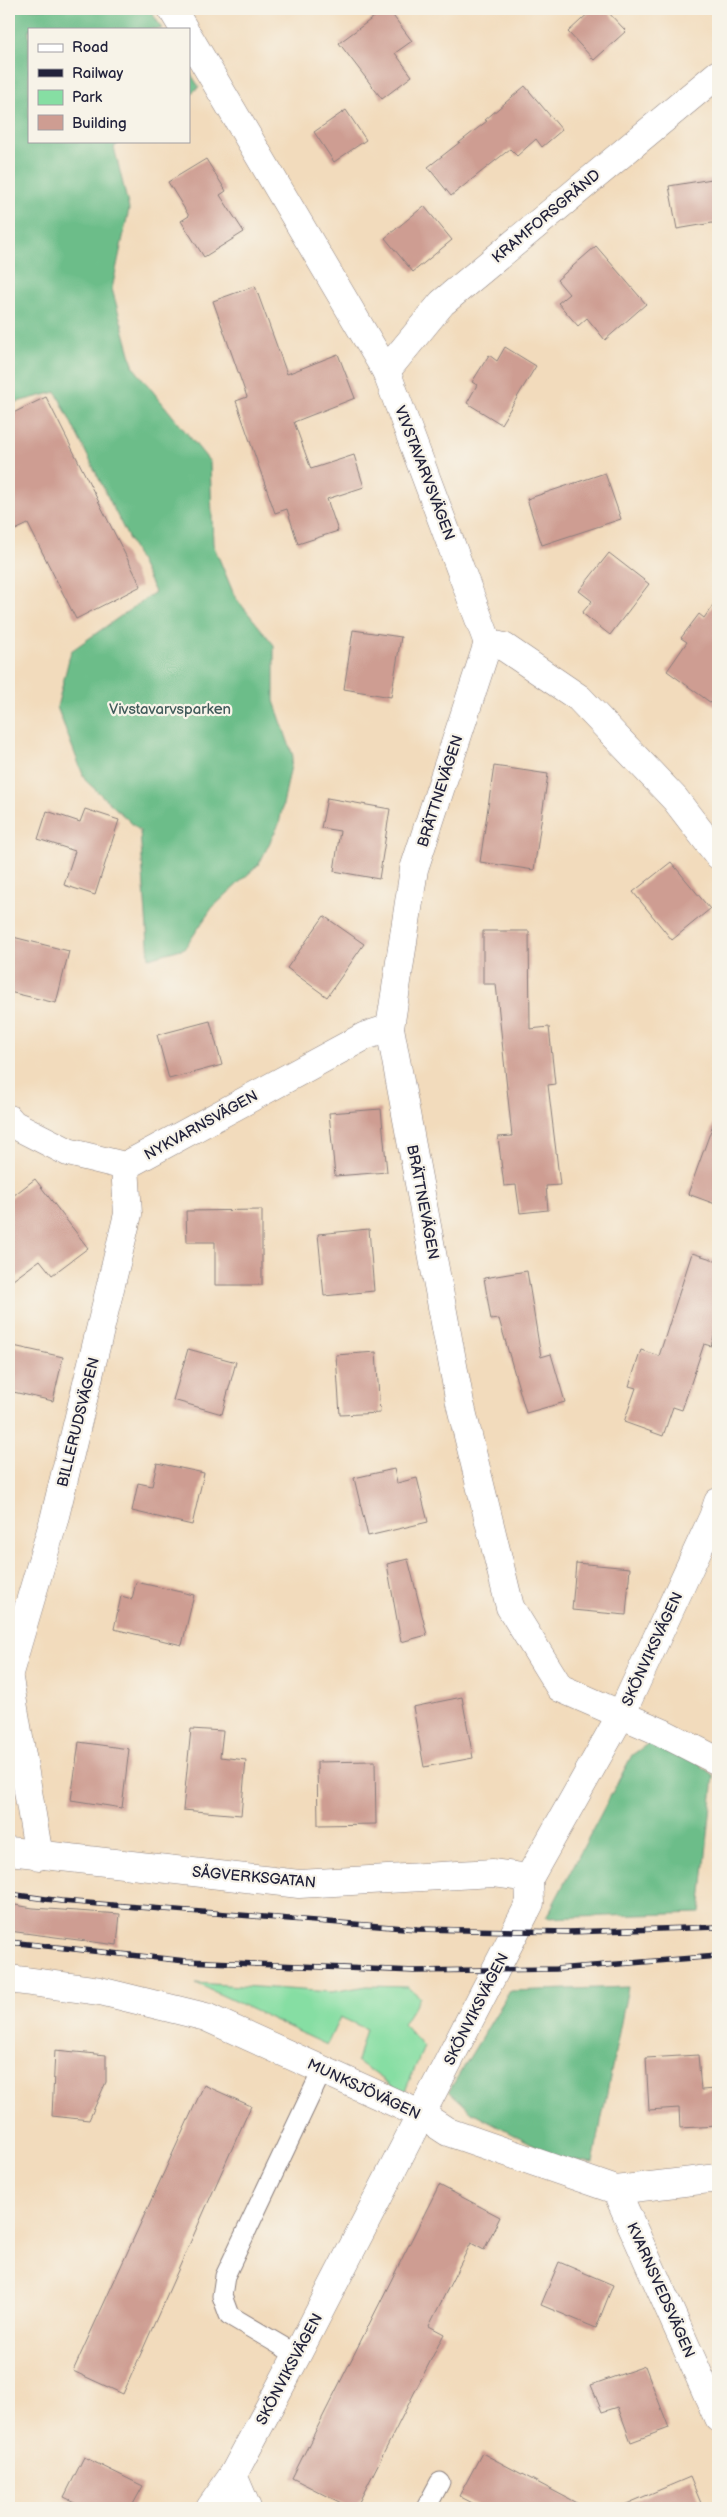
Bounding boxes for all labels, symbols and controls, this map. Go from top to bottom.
legend [28,28,190,142]
text: Road [72,38,108,57]
text: Railway [72,64,123,83]
text: Park [72,88,103,107]
text: Building [72,114,127,133]
street label: KRAMFORSGRÄND [488,165,604,267]
street label: VIVSTAVARVSVÄGEN [390,403,459,543]
park label: Vivstavarvsparken [109,700,231,719]
street label: BRÄTTNEVÄGEN [413,733,468,850]
street label: NYKVARNSVÄGEN [141,1086,261,1165]
street label: BRÄTTNEVÄGEN [402,1143,443,1261]
street label: BILLERUDSVÄGEN [53,1355,104,1489]
street label: SKÖNVIKSVÄGEN [618,1589,687,1709]
street label: SÅGVERKSGATAN [191,1862,317,1892]
street label: SKÖNVIKSVÄGEN [440,1950,513,2069]
street label: MUNKSJÖVÄGEN [304,2055,423,2124]
street label: KVARNSVEDSVÄGEN [622,2220,699,2361]
street label: SKÖNVIKSVÄGEN [252,2310,327,2428]

